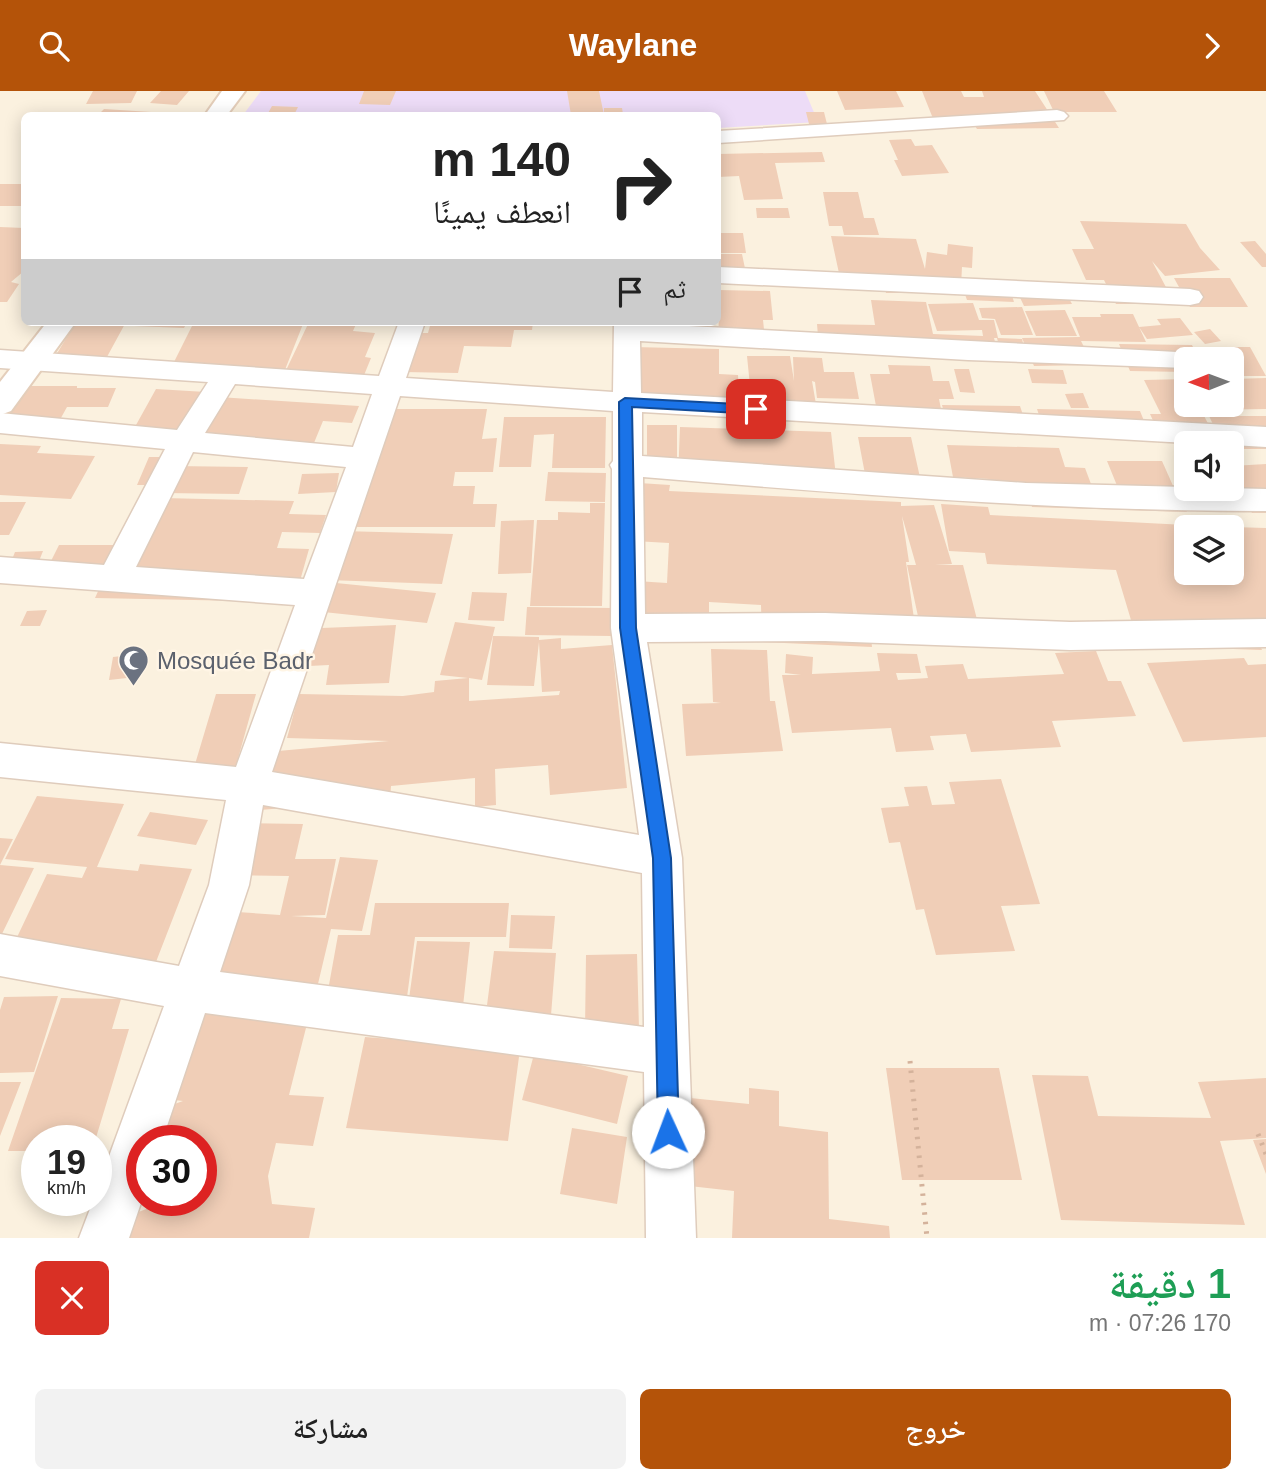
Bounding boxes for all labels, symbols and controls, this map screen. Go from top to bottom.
icon: search [35,27,73,65]
text: Waylane [569,27,697,63]
icon: forward [1193,27,1231,65]
text: 140 m [432,132,571,186]
icon: right [595,140,686,231]
text: انعطف يمينًا [433,194,571,230]
icon: arrive [611,273,649,311]
text: ثم [663,274,686,304]
north arrow [1174,347,1244,417]
map controls [1174,347,1244,585]
pin [726,379,786,439]
icon: arrive [737,390,775,428]
button: sound [1174,431,1244,501]
button: layers [1174,515,1244,585]
mosque icon: Mosquée Badr [117,644,151,688]
place label: Mosquée Badr [157,647,313,674]
position arrow [631,1095,705,1169]
speed limit sign: 30 [126,1125,217,1216]
text: 19 [47,1142,86,1181]
text: km/h [47,1178,86,1198]
text: 1 دقيقة [1109,1260,1231,1307]
button: close [35,1261,109,1335]
text: 170 m · 07:26 [1089,1310,1231,1336]
button: مشاركة [35,1389,626,1469]
button: خروج [640,1389,1231,1469]

